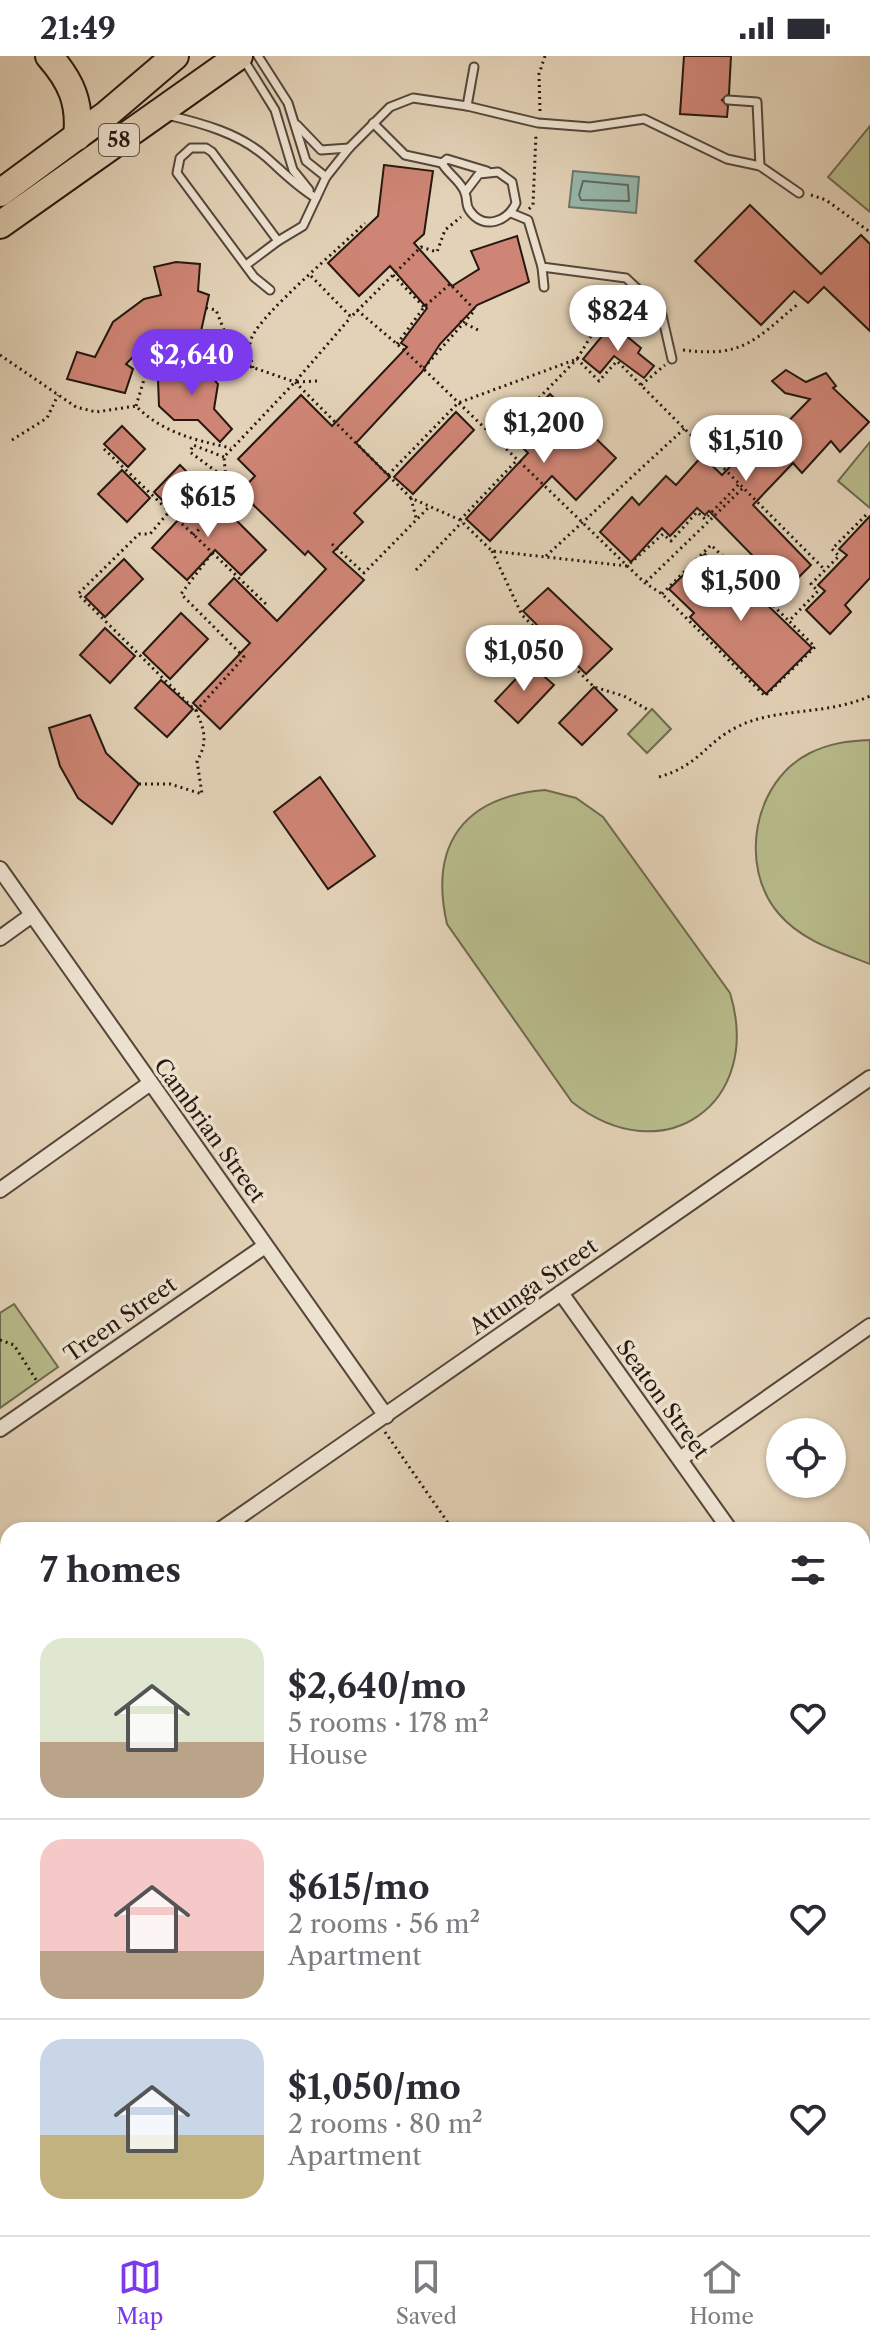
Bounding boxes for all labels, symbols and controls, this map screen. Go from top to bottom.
text: 21:49 [40,10,116,47]
road number: 58 [99,124,139,156]
pin: $824 [571,285,665,353]
text: $824 [587,295,649,327]
pin: $2,640 [127,329,257,397]
text: $2,640 [150,339,234,371]
pin: $1,200 [479,397,609,465]
text: $1,200 [503,407,585,439]
pin: $1,510 [681,415,811,483]
text: $1,510 [708,425,784,457]
pin: $615 [161,471,255,539]
text: $615 [180,481,236,513]
pin: $1,500 [676,555,806,623]
text: $1,500 [701,565,781,597]
pin: $1,050 [459,625,589,693]
text: $1,050 [484,635,564,667]
street label: Cambrian Street [148,1053,271,1208]
street label: Attunga Street [463,1232,603,1341]
street label: Treen Street [59,1271,182,1368]
street label: Seaton Street [610,1335,715,1464]
map controls [766,1418,846,1498]
button: locate [766,1418,846,1498]
icon: filters [786,1548,830,1592]
text: 7 homes [40,1549,181,1591]
text: $2,640/mo [288,1665,466,1707]
icon: home [104,1670,200,1766]
icon: heart [786,1696,830,1740]
text: 5 rooms · 178 m² [288,1707,489,1739]
text: House [288,1739,368,1771]
text: $615/mo [288,1866,430,1908]
icon: home [104,1871,200,1967]
icon: heart [786,1897,830,1941]
text: 2 rooms · 56 m² [288,1908,480,1940]
text: Apartment [288,1940,421,1972]
text: $1,050/mo [288,2066,461,2108]
icon: home [104,2071,200,2167]
icon: heart [786,2097,830,2141]
text: 2 rooms · 80 m² [288,2108,483,2140]
text: Apartment [288,2140,421,2172]
tab: Map [116,2255,163,2330]
tab: Saved [396,2255,457,2330]
tab: Home [689,2255,754,2330]

